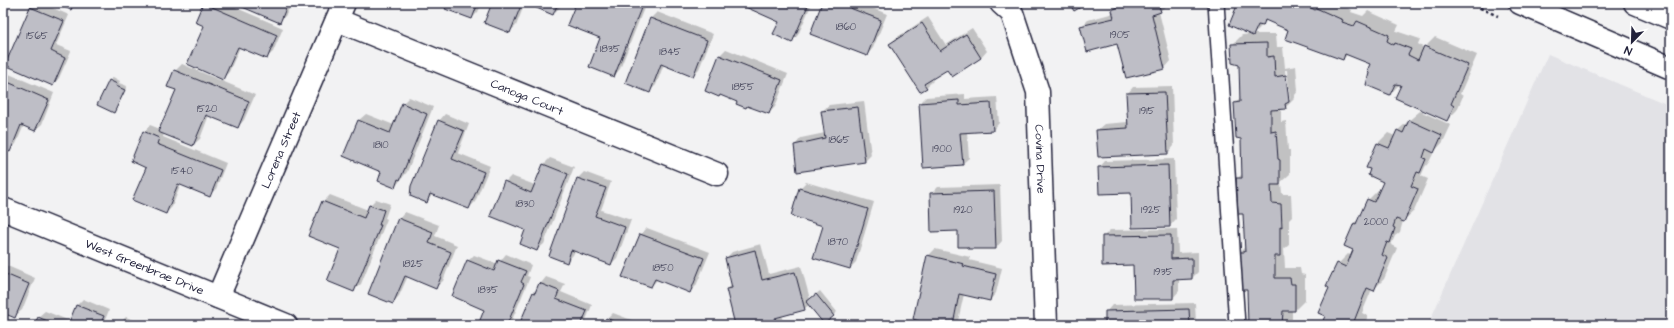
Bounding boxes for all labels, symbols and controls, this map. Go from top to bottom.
house number: 1860 [836,20,856,34]
north arrow [1612,22,1652,62]
house number: 1905 [1110,28,1130,42]
house number: 1565 [26,29,48,43]
house number: 1835 [600,42,620,56]
text: N [1622,42,1634,59]
house number: 1845 [659,45,681,59]
street label: Canoga Court [488,75,566,119]
house number: 1855 [732,80,754,94]
house number: 1520 [197,102,217,116]
house number: 1915 [1139,104,1155,118]
street label: Lorena Street [257,109,305,191]
street label: Covina Drive [1031,124,1050,194]
house number: 1865 [828,133,850,147]
house number: 1810 [373,138,389,152]
house number: 1900 [932,142,952,156]
house number: 1540 [171,164,193,178]
house number: 1830 [515,197,535,211]
house number: 1920 [953,203,973,217]
house number: 1925 [1141,203,1161,217]
house number: 2000 [1364,215,1388,229]
street label: West Greenbrae Drive [82,235,207,299]
house number: 1870 [828,235,848,249]
house number: 1825 [403,257,423,271]
house number: 1850 [652,261,674,275]
house number: 1935 [1153,265,1173,279]
house number: 1835 [478,283,498,297]

